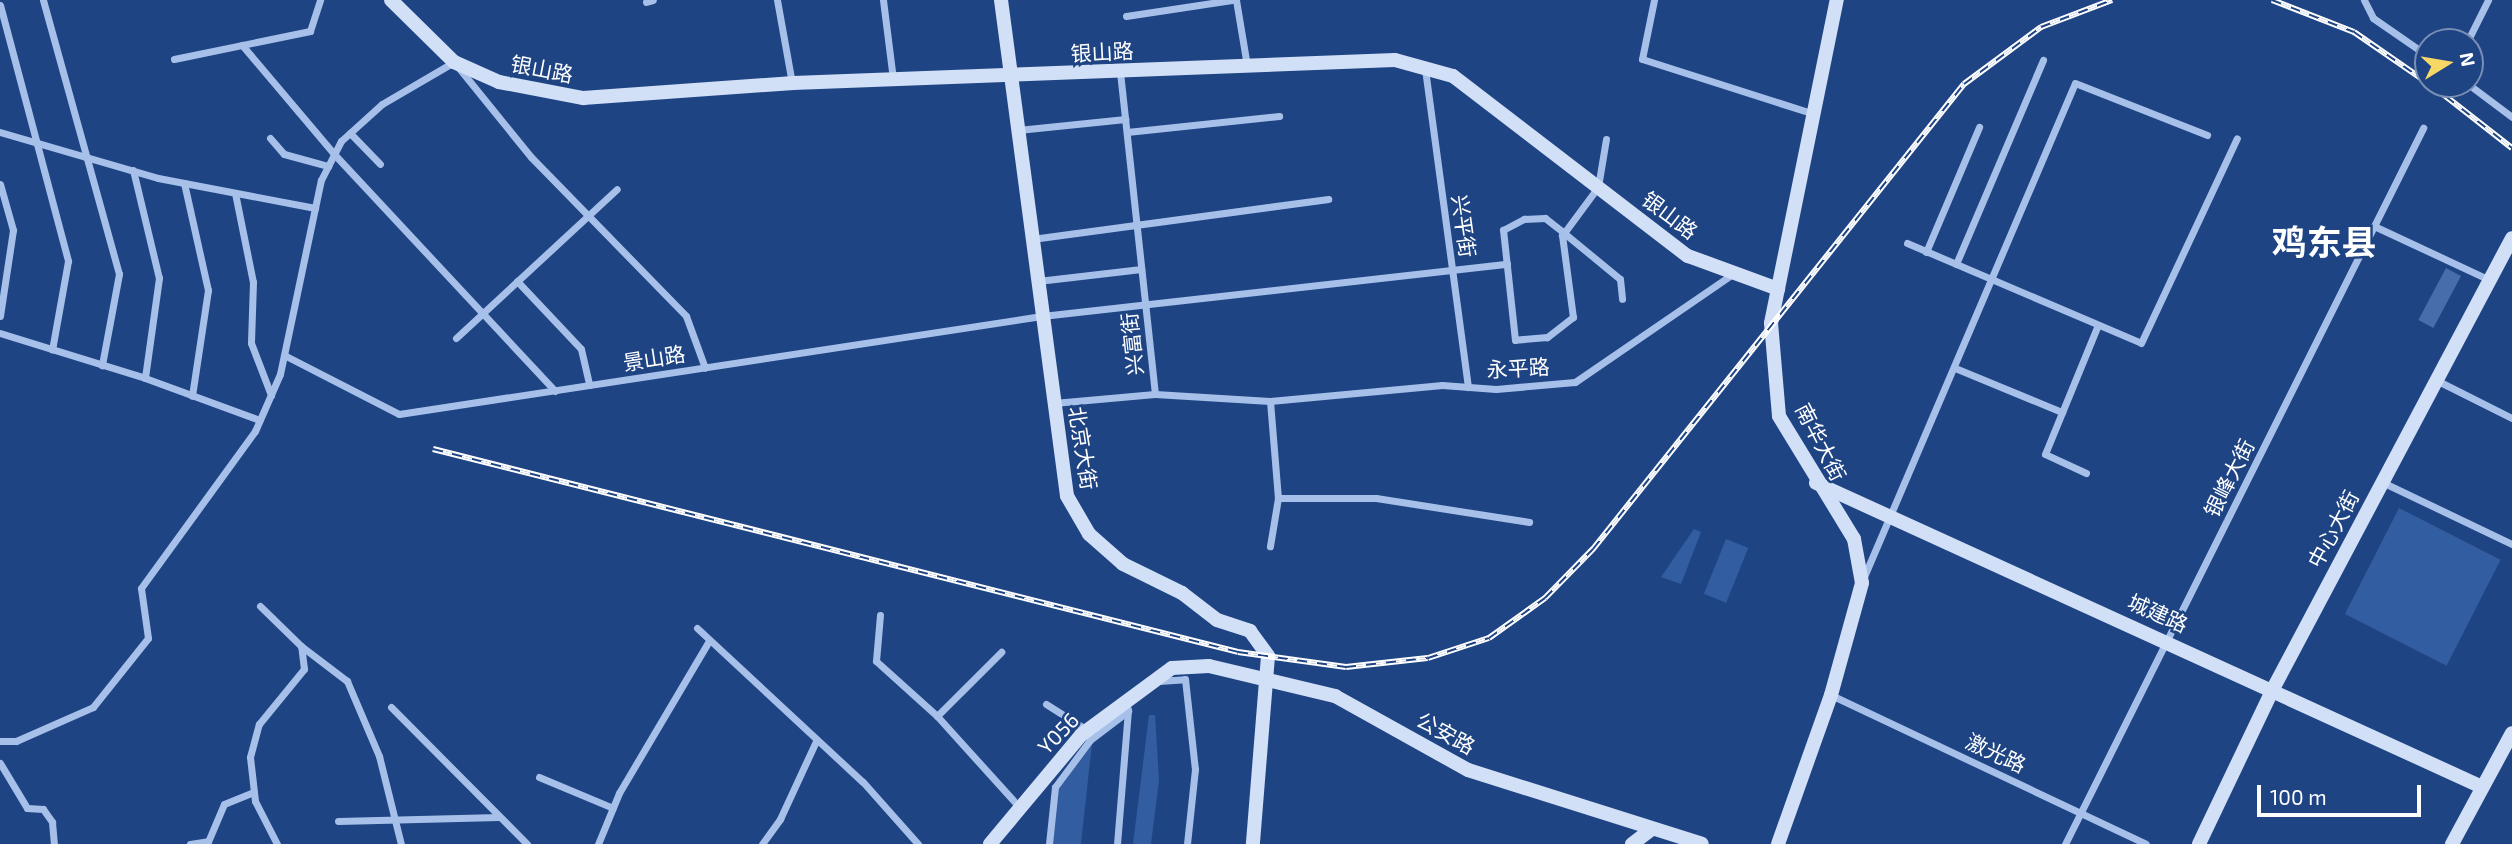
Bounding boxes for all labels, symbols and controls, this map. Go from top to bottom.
north arrow [2414,28,2484,98]
street label: 银山路 [1070,38,1134,66]
text: N [2456,50,2481,68]
street label: 银山路 [509,51,575,87]
street label: 银山路 [1637,186,1703,244]
street label: 兴平街 [1447,193,1481,259]
district label: 鸡东县 [2272,220,2376,262]
street label: 兴富街 [1116,311,1148,377]
street label: 景山路 [621,341,687,375]
street label: 永平路 [1486,354,1550,382]
street label: 南华大街 [1791,399,1851,485]
street label: 北京大街 [1064,405,1102,491]
street label: 银峰大街 [2199,435,2259,521]
street label: 中心大街 [2302,486,2364,572]
street label: 城建路 [2124,589,2192,637]
street label: Y056 [1032,707,1084,759]
street label: 公安路 [1412,707,1480,759]
street label: 激光路 [1962,728,2030,778]
scale bar [2260,770,2424,814]
text: 100 m [2270,784,2327,809]

